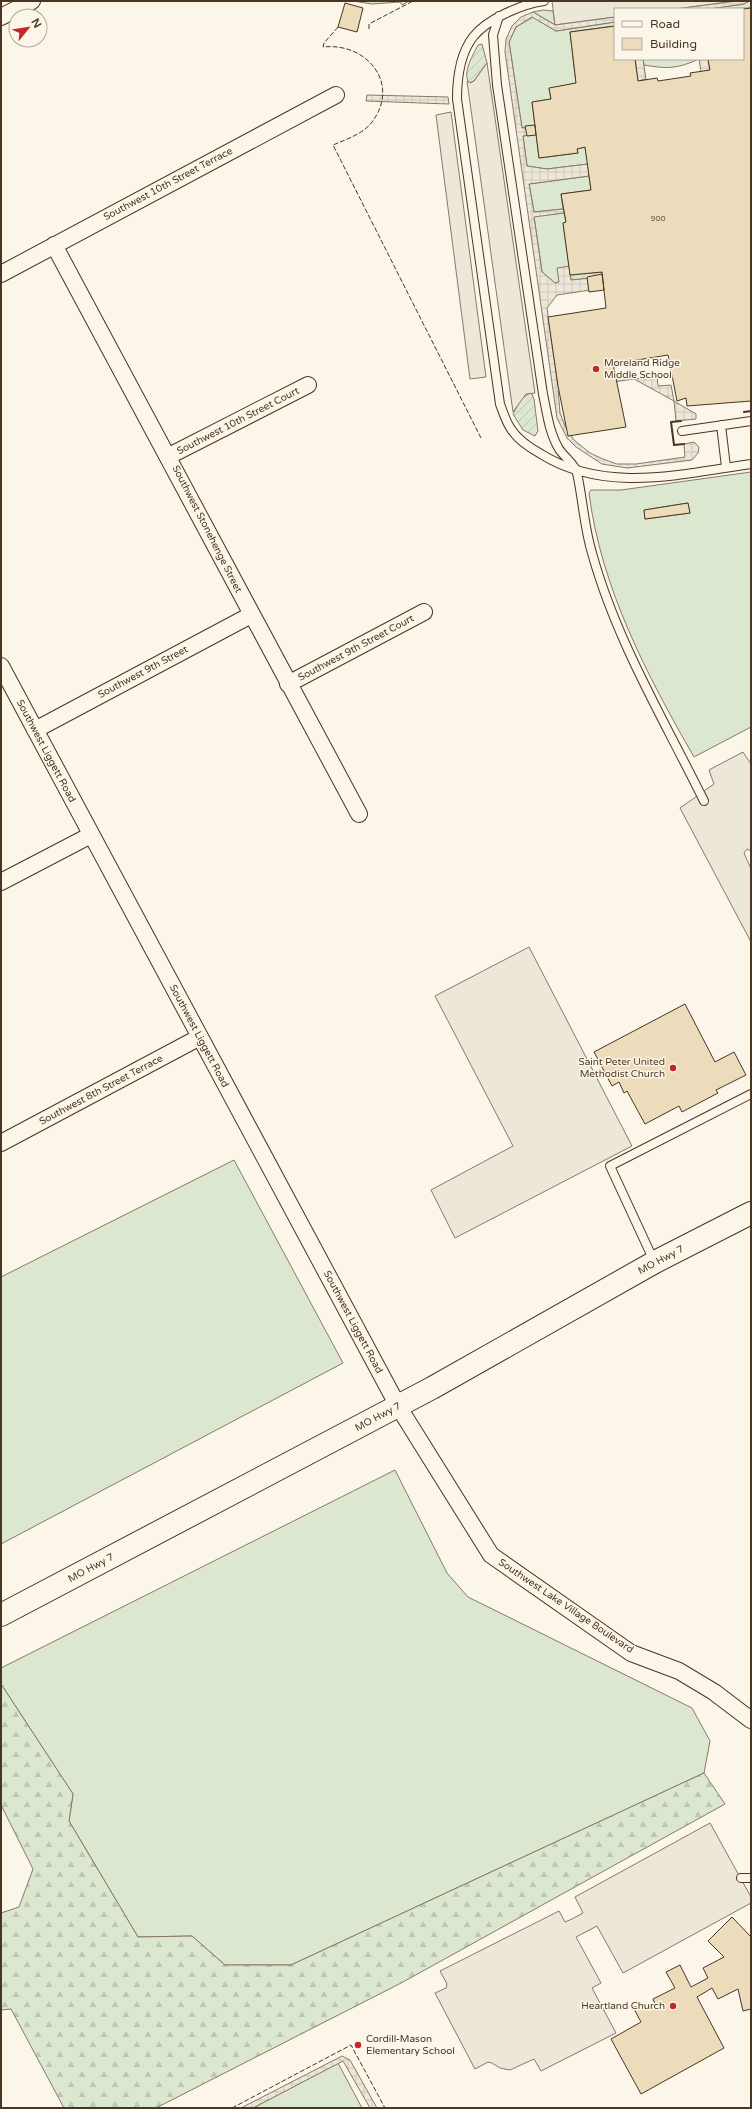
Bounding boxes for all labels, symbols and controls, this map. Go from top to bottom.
north arrow [8,8,48,48]
legend [614,8,744,60]
text: N [28,16,44,30]
text: Road [650,17,680,31]
text: Building [650,37,697,51]
street label: Southwest 10th Street Terrace [101,145,235,223]
house number: 900 [650,214,666,223]
place label: Moreland Ridge Middle School [604,357,680,381]
marker: Moreland Ridge Middle School [591,364,601,374]
street label: Southwest 10th Street Court [175,385,301,457]
street label: Southwest Stonehenge Street [170,463,245,595]
street label: Southwest 9th Street Court [296,612,416,684]
street label: Southwest 9th Street [96,643,190,701]
street label: Southwest Liggett Road [14,698,78,804]
street label: Southwest Liggett Road [167,983,231,1089]
street label: Southwest 8th Street Terrace [37,1052,165,1128]
place label: Saint Peter United Methodist Church [579,1056,665,1080]
marker: Saint Peter United Methodist Church [668,1063,678,1073]
street label: MO Hwy 7 [636,1243,686,1277]
street label: Southwest Liggett Road [321,1269,385,1375]
street label: MO Hwy 7 [353,1400,403,1434]
street label: MO Hwy 7 [66,1551,116,1585]
street label: Southwest Lake Village Boulevard [496,1556,636,1656]
place label: Heartland Church [581,2000,665,2012]
marker: Heartland Church [668,2001,678,2011]
place label: Cordill-Mason Elementary School [366,2033,455,2057]
marker: Cordill-Mason Elementary School [353,2040,363,2050]

